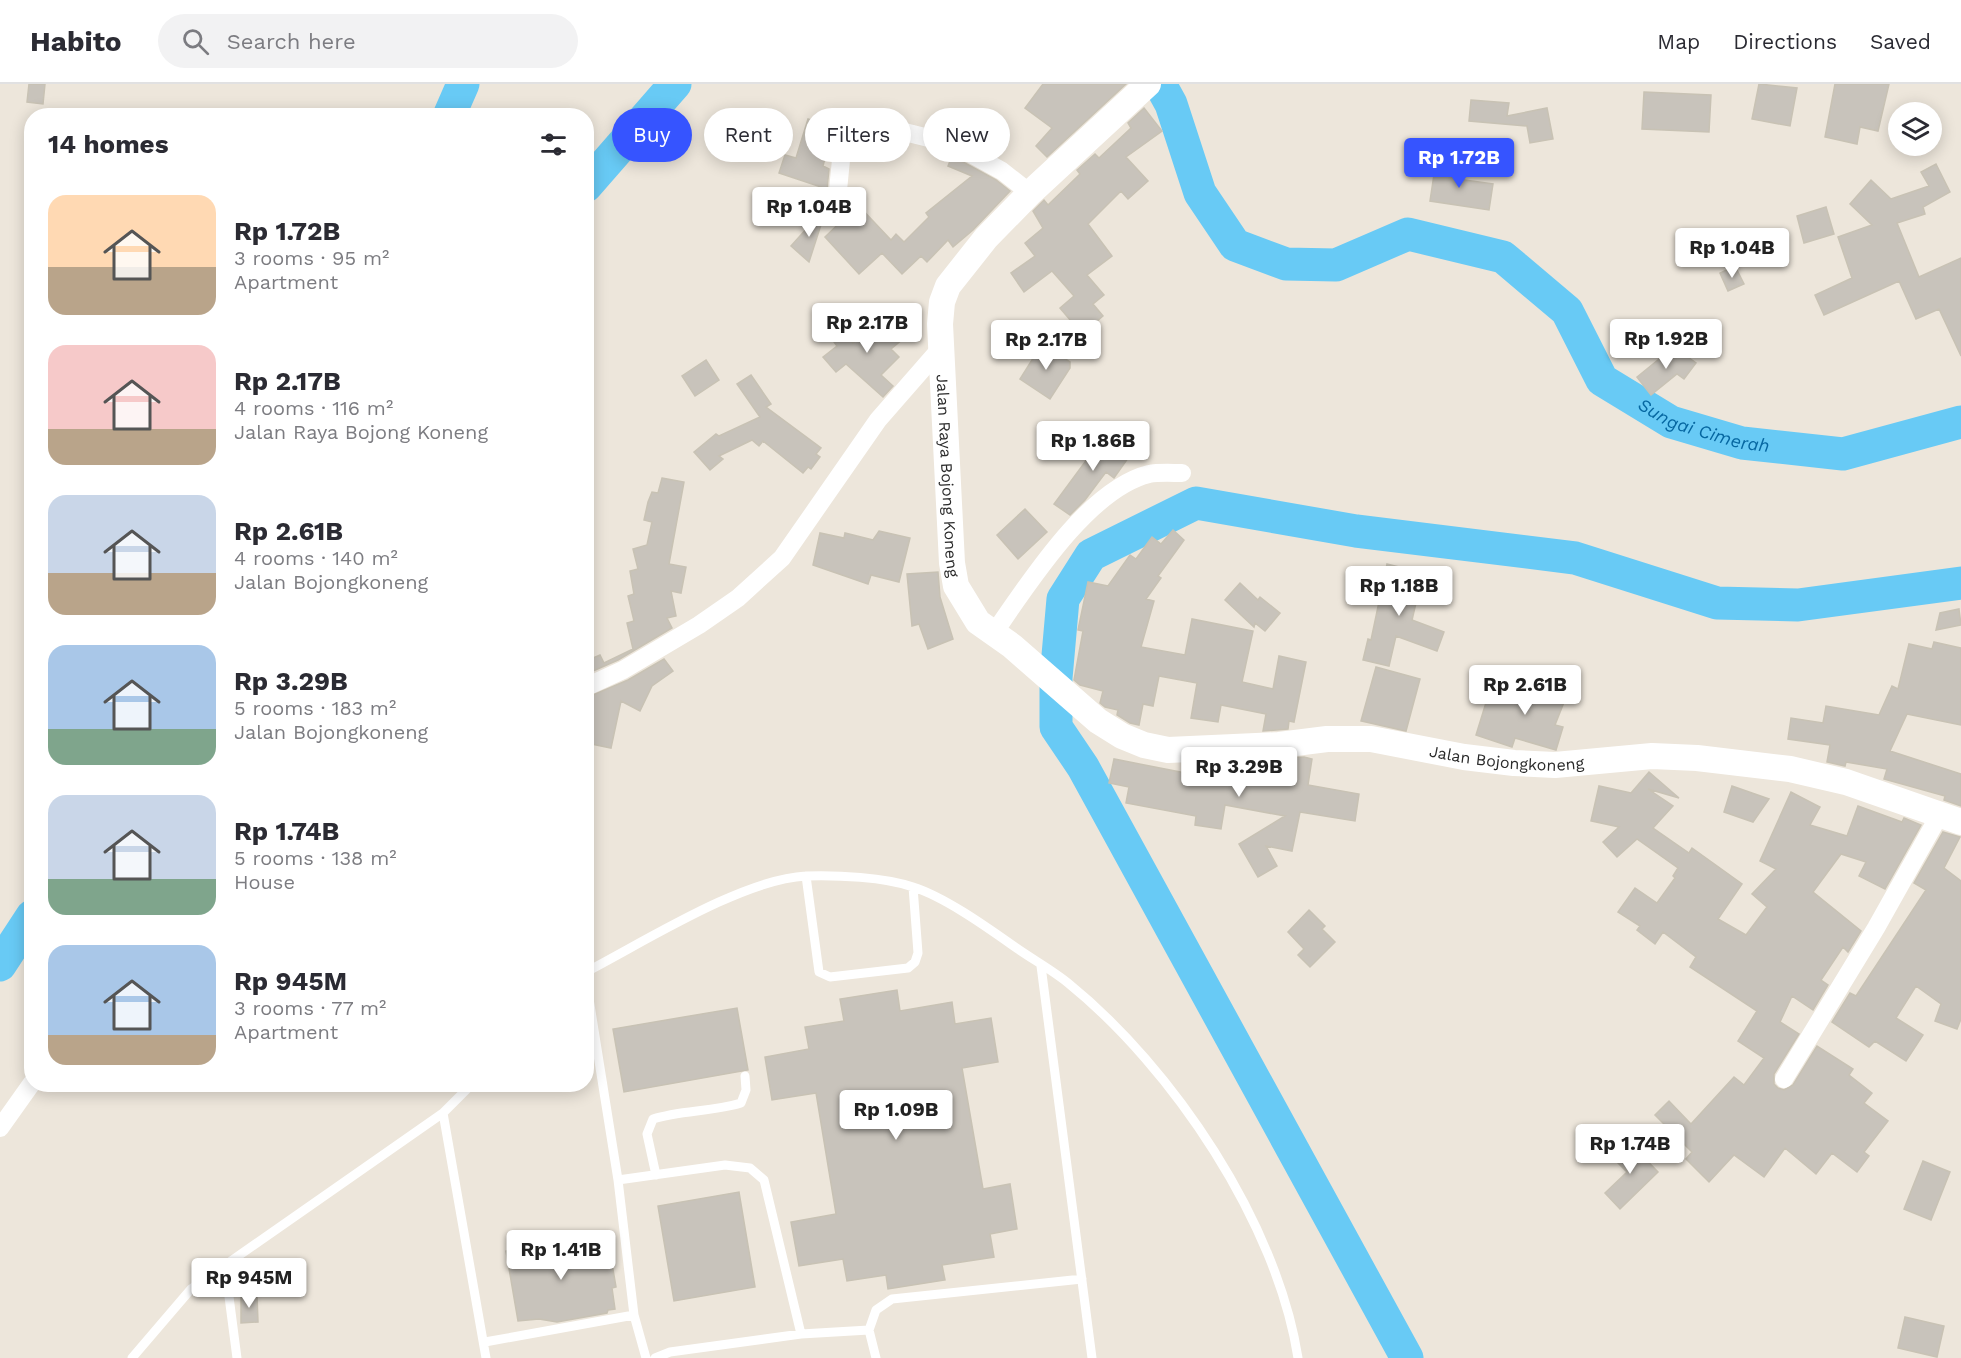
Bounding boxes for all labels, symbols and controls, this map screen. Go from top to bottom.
search box [158,14,578,68]
text: Habito [30,25,122,58]
icon: search [179,25,212,58]
text: Search here [227,29,356,54]
text: Map [1657,29,1700,54]
text: Directions [1733,29,1837,54]
text: Saved [1870,29,1931,54]
map controls [1888,102,1942,156]
button: layers [1888,102,1942,156]
chip: Buy [612,108,692,162]
chip: Rent [704,108,793,162]
chip: Filters [805,108,911,162]
chip: New [923,108,1010,162]
icon: filters [537,128,570,161]
text: 14 homes [48,129,169,159]
pin: Rp 1.72B [1397,138,1521,189]
text: Rp 1.72B [1418,145,1500,169]
pin: Rp 1.04B [747,187,871,238]
text: Rp 1.04B [766,194,852,218]
text: Rp 1.72B [234,216,340,246]
icon: home [96,219,168,291]
pin: Rp 1.04B [1670,228,1794,279]
text: Rp 1.04B [1689,235,1775,259]
text: 3 rooms · 95 m² [234,246,389,270]
text: Apartment [234,270,338,294]
pin: Rp 2.17B [805,303,929,354]
text: Rp 2.17B [826,310,908,334]
pin: Rp 1.92B [1604,319,1728,370]
pin: Rp 2.17B [984,320,1108,371]
text: Rp 1.92B [1624,326,1708,350]
text: Rp 2.17B [1005,327,1087,351]
text: Rp 2.17B [234,366,341,396]
icon: home [96,369,168,441]
street label: Jalan Raya Bojong Koneng [933,374,963,579]
water label: Sungai Cimerah [1634,394,1771,456]
text: 4 rooms · 116 m² [234,396,393,420]
text: Jalan Raya Bojong Koneng [234,420,488,444]
pin: Rp 1.86B [1031,421,1155,472]
text: Rp 1.86B [1051,428,1135,452]
text: Rp 2.61B [234,516,343,546]
icon: home [96,519,168,591]
text: 4 rooms · 140 m² [234,546,398,570]
pin: Rp 1.18B [1337,566,1461,617]
text: Jalan Bojongkoneng [234,570,428,594]
text: Rp 1.18B [1359,573,1439,597]
pin: Rp 2.61B [1463,665,1587,716]
text: Rp 3.29B [234,666,348,696]
icon: home [96,669,168,741]
text: Rp 2.61B [1483,672,1567,696]
text: 5 rooms · 183 m² [234,696,396,720]
text: Jalan Bojongkoneng [234,720,428,744]
street label: Jalan Bojongkoneng [1428,741,1585,775]
pin: Rp 3.29B [1177,747,1301,798]
text: Rp 3.29B [1195,754,1283,778]
text: Rp 1.74B [234,816,339,846]
icon: home [96,819,168,891]
text: 5 rooms · 138 m² [234,846,397,870]
text: House [234,870,295,894]
text: Rp 945M [234,966,347,996]
icon: home [96,969,168,1041]
text: 3 rooms · 77 m² [234,996,386,1020]
text: Apartment [234,1020,338,1044]
pin: Rp 1.09B [834,1090,958,1141]
text: Rp 1.09B [854,1097,938,1121]
pin: Rp 1.74B [1568,1124,1692,1175]
text: Rp 1.74B [1589,1131,1671,1155]
pin: Rp 1.41B [499,1230,623,1281]
text: Rp 1.41B [521,1237,601,1261]
pin: Rp 945M [194,1258,304,1309]
text: Rp 945M [205,1265,293,1289]

